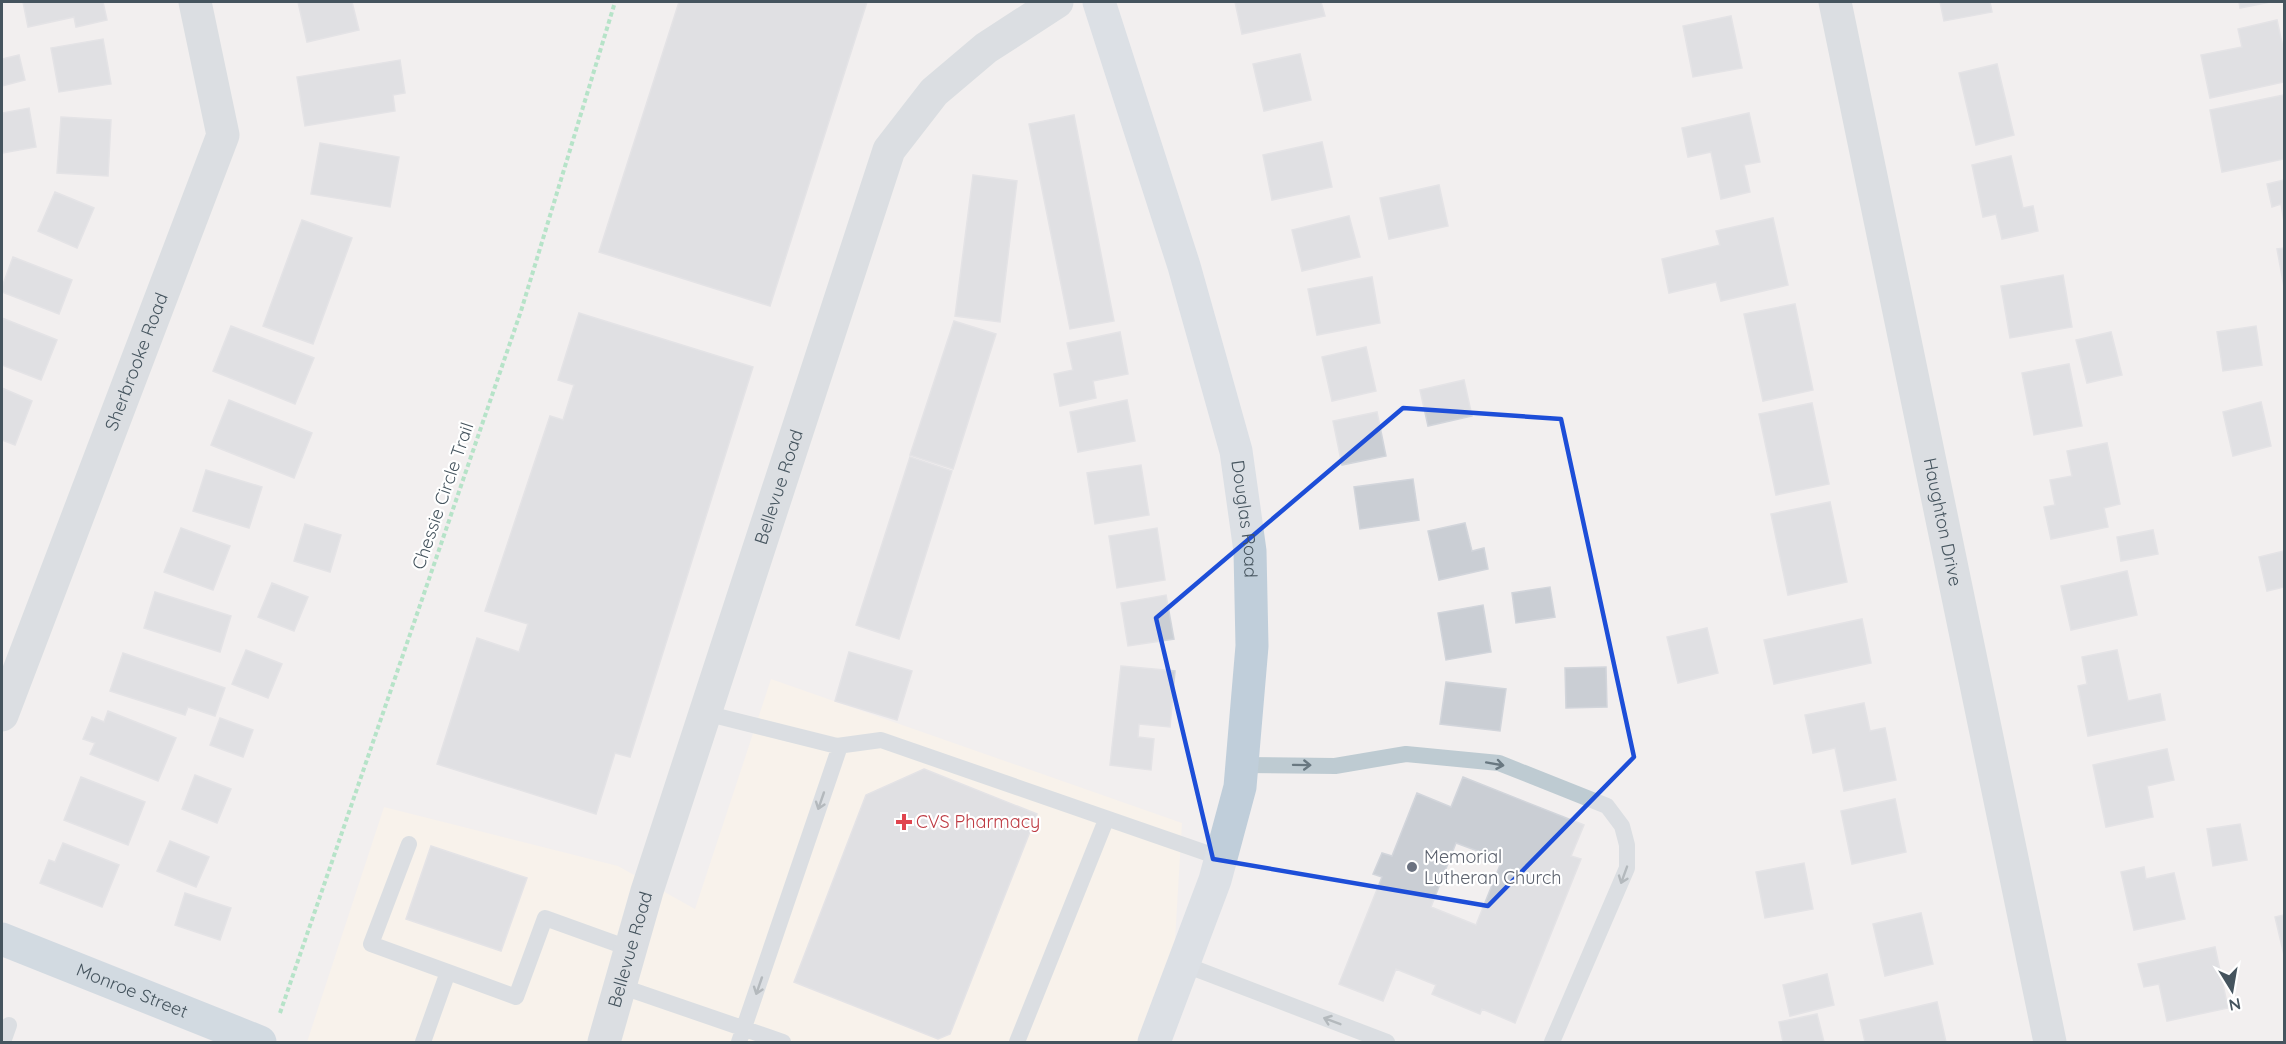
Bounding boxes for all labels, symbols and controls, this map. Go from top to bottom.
street label: Sherbrooke Road [99,289,173,434]
street label: Chessie Circle Trail [407,419,478,572]
street label: Bellevue Road [749,426,808,547]
street label: Haughton Drive [1918,456,1967,588]
street label: Douglas Road [1226,459,1263,578]
one-way arrow [1485,758,1505,769]
one-way arrow [1291,759,1311,771]
one-way arrow [815,791,826,810]
place label: CVS Pharmacy [916,810,1040,833]
marker: CVS Pharmacy [897,815,911,829]
place label: Memorial Lutheran Church [1424,845,1562,889]
marker: Memorial Lutheran Church [1405,860,1419,874]
one-way arrow [1617,865,1628,884]
street label: Bellevue Road [602,889,657,1010]
street label: Monroe Street [73,958,191,1023]
north arrow [2202,960,2262,1020]
one-way arrow [752,976,763,995]
text: N [2227,994,2243,1016]
one-way arrow [1324,1015,1342,1026]

